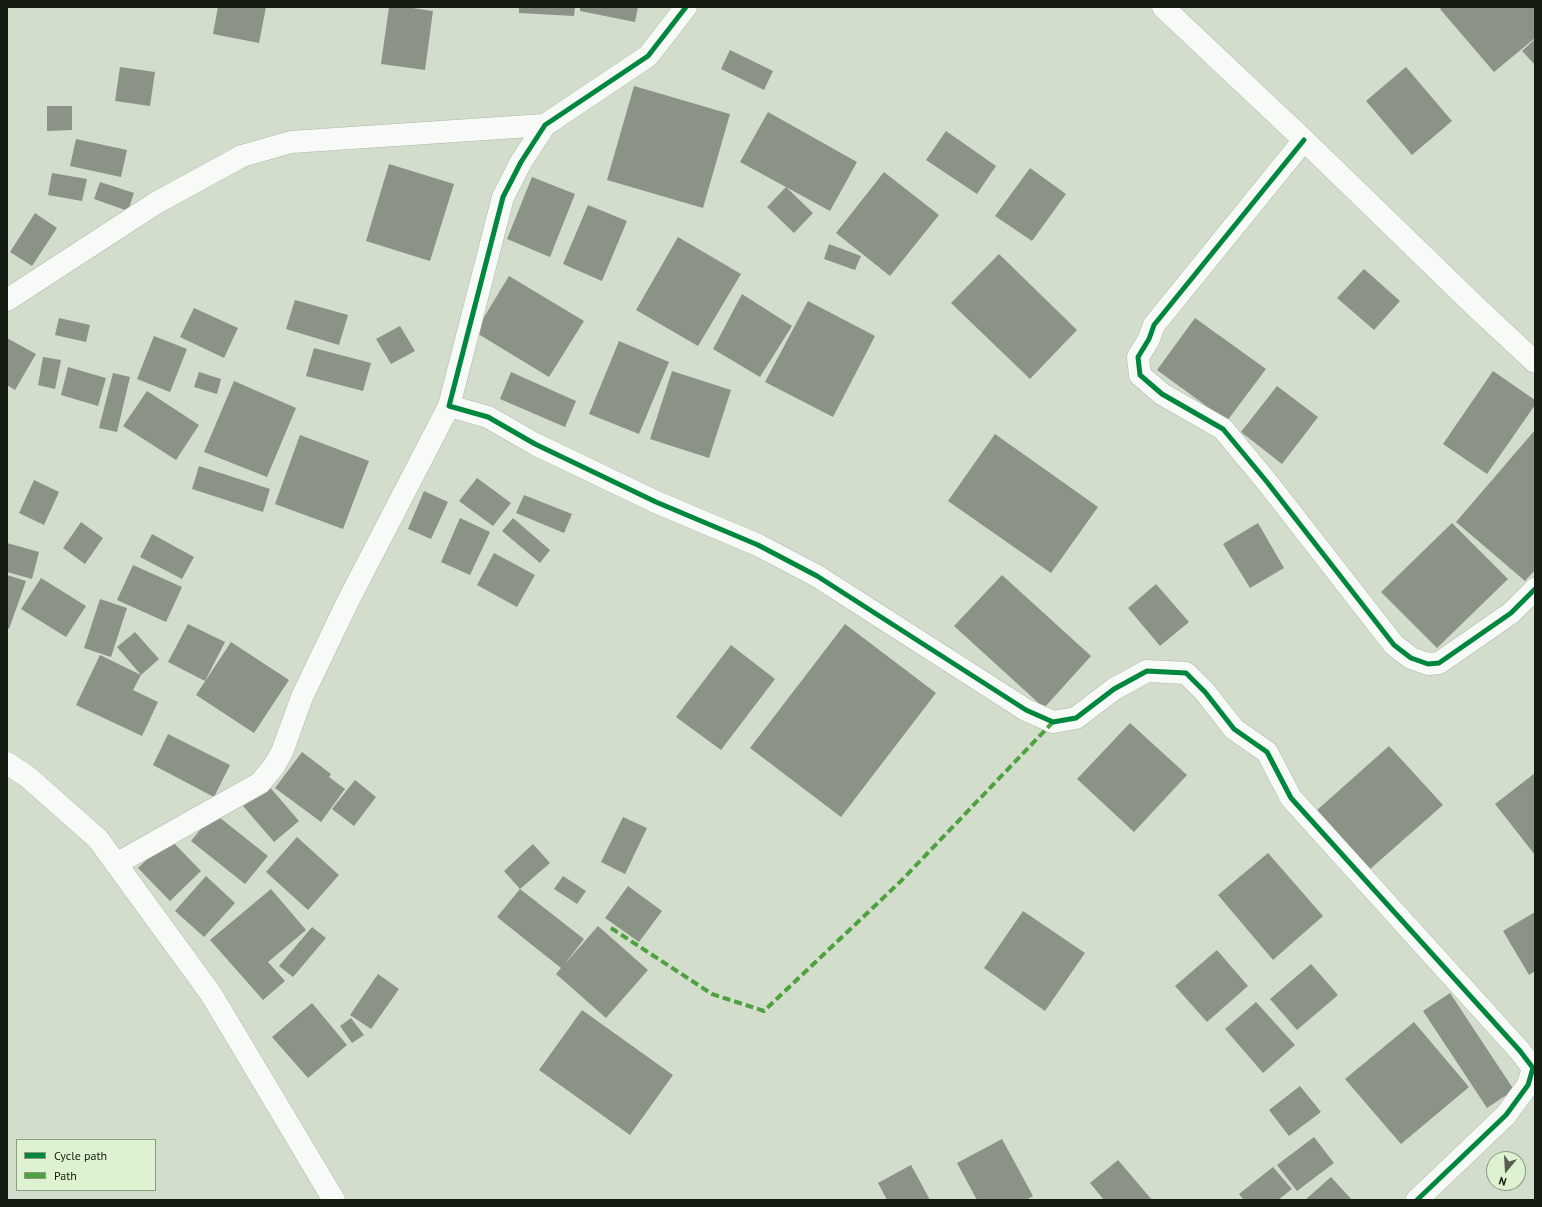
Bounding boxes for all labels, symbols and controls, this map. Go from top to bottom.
legend [16,1139,156,1191]
text: Cycle path [54,1148,107,1163]
north arrow [1486,1151,1526,1191]
text: Path [54,1168,77,1183]
text: N [1497,1174,1508,1189]

